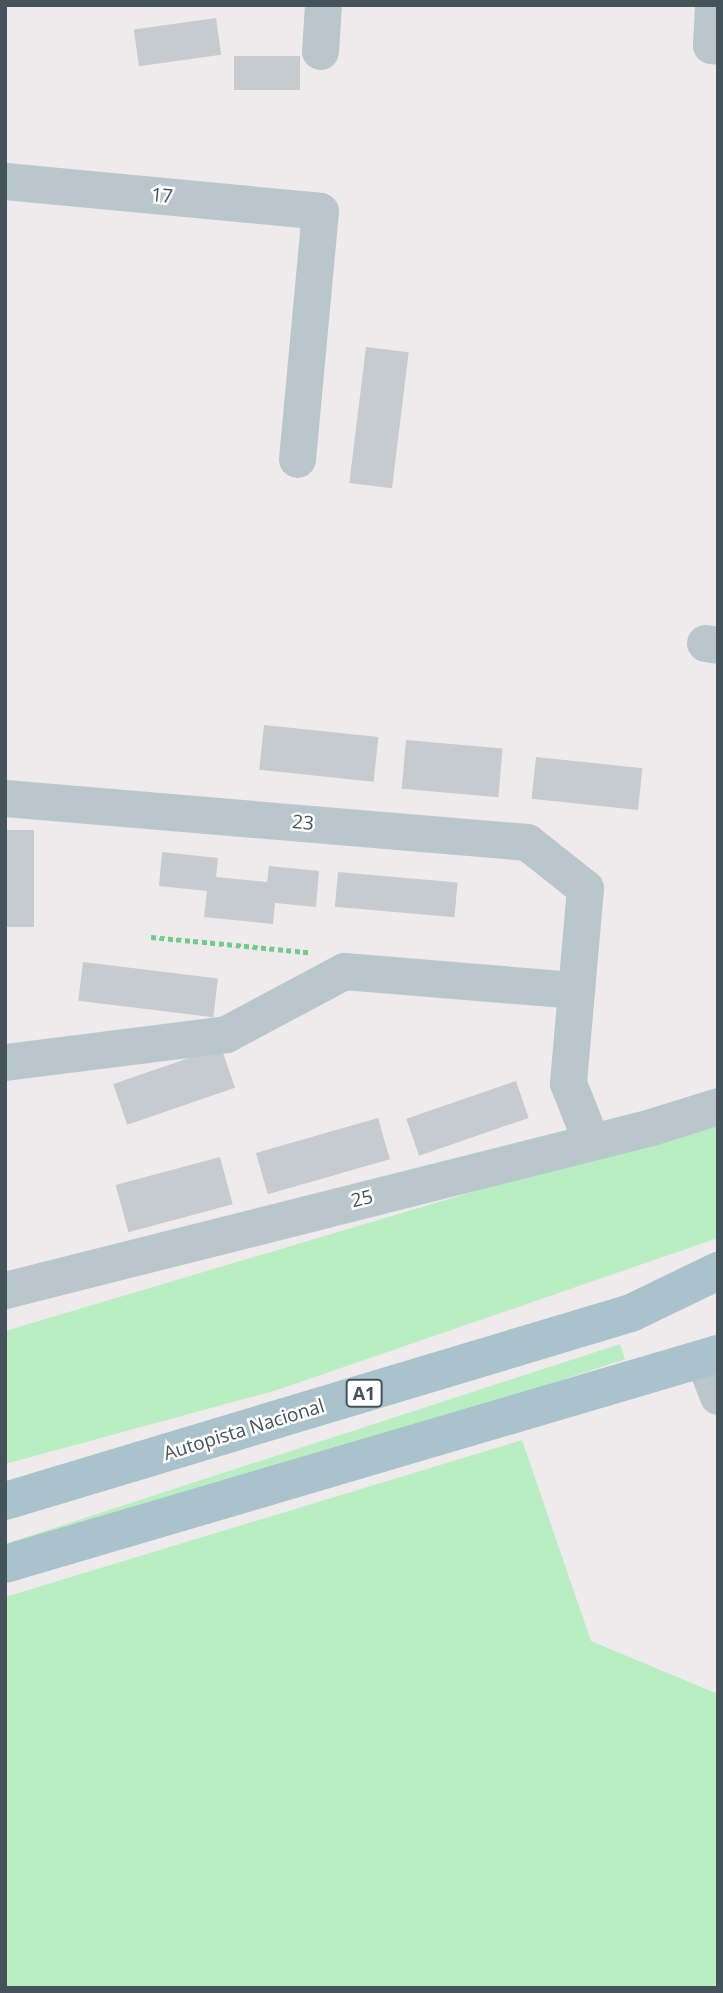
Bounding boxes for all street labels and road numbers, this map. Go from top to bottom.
street label: 17 [150,184,174,208]
street label: 23 [291,811,315,835]
street label: 25 [349,1185,375,1213]
road number: A1 [345,1378,383,1408]
street label: Autopista Nacional [161,1395,327,1465]

